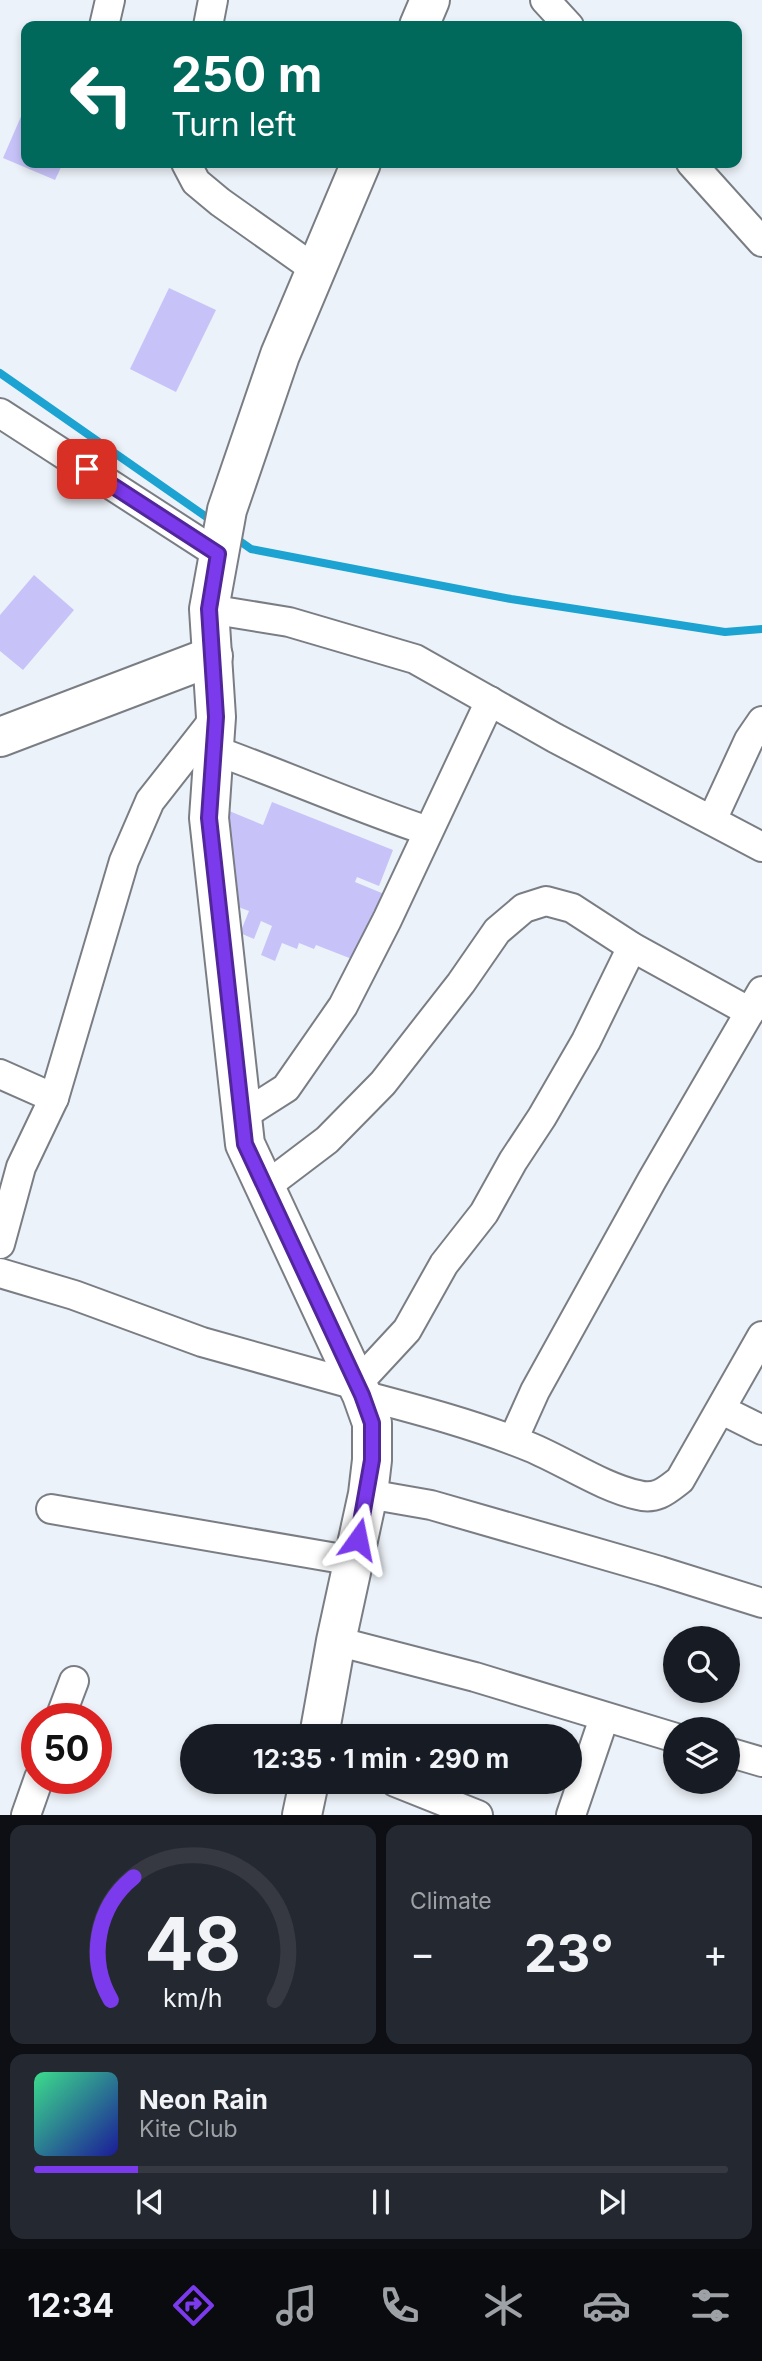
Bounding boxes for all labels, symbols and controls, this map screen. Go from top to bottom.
text: 250 m [171,45,323,104]
icon: left [56,49,147,140]
text: Turn left [171,105,296,144]
pin [57,439,117,499]
icon: arrive [68,450,106,488]
position arrow [321,1502,395,1576]
map controls [663,1626,740,1794]
button: search [663,1626,740,1703]
speed limit sign: 50 [21,1703,112,1794]
button: layers [663,1717,740,1794]
text: 12:35 · 1 min · 290 m [253,1743,509,1774]
text: Climate [410,1887,492,1915]
text: 48 [145,1900,241,1989]
text: 23° [524,1922,614,1985]
text: − [410,1930,435,1976]
text: + [703,1930,728,1976]
text: km/h [163,1983,223,2013]
text: Neon Rain [139,2084,268,2115]
text: Kite Club [139,2115,238,2143]
icon: previous [131,2183,169,2221]
icon: pause [362,2183,400,2221]
icon: next [593,2183,631,2221]
icon: directions [169,2281,218,2330]
icon: music [272,2281,321,2330]
icon: phone [375,2281,424,2330]
icon: climate [479,2281,528,2330]
icon: car [582,2281,631,2330]
icon: filters [686,2281,735,2330]
text: 12:34 [27,2286,114,2325]

